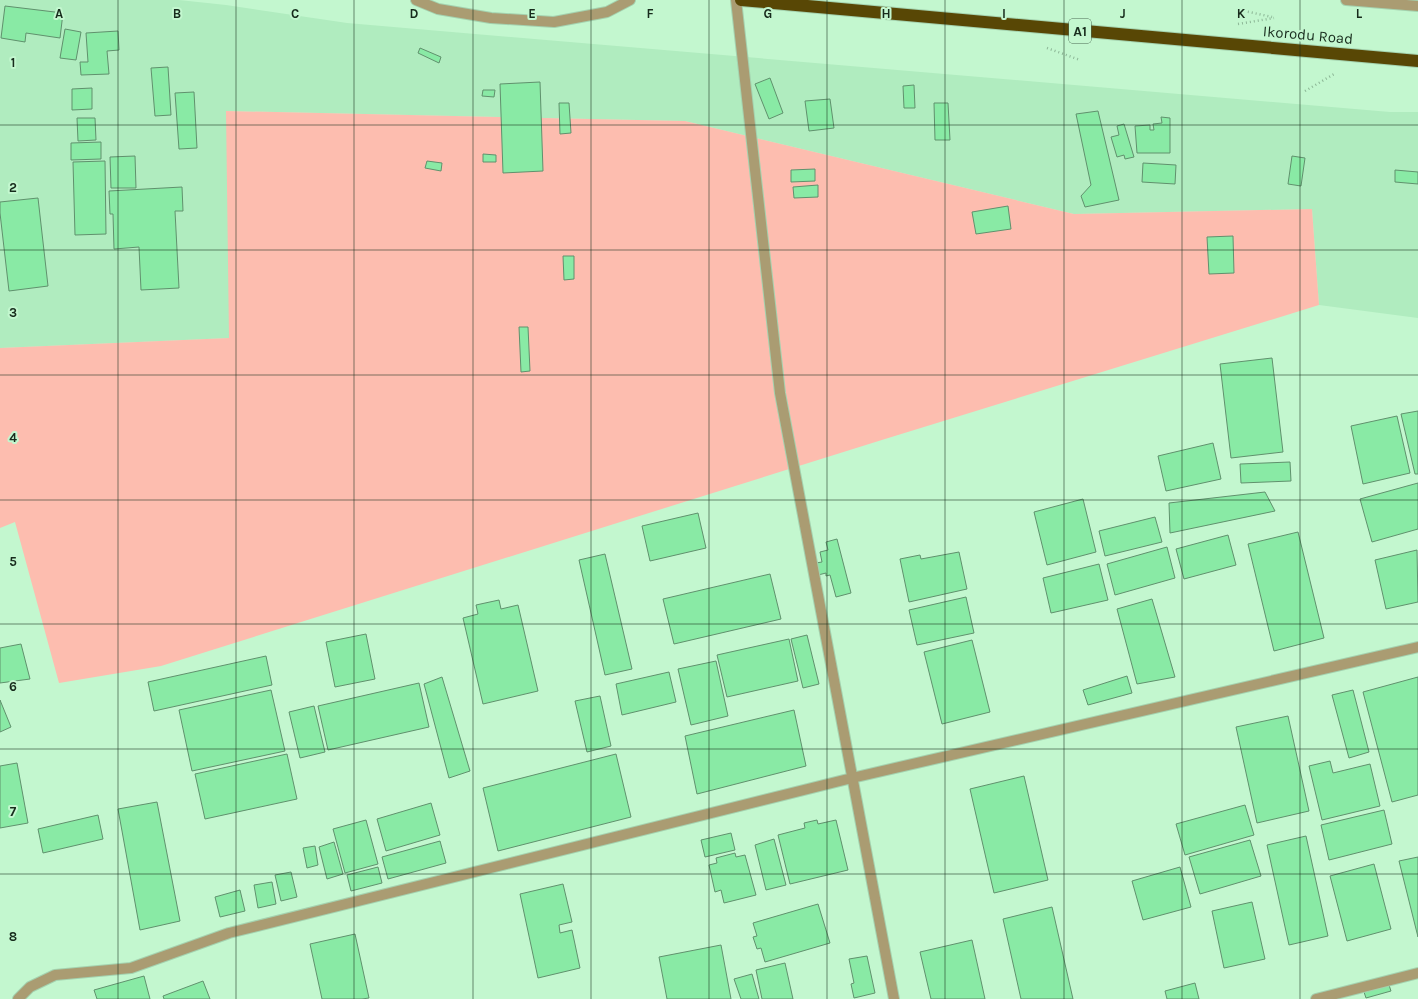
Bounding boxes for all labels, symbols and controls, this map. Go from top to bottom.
text: A [55,6,63,21]
text: B [173,6,181,21]
text: C [291,6,299,21]
text: D [410,6,419,21]
text: E [528,6,536,21]
text: F [646,6,654,21]
text: G [764,6,772,21]
text: H [881,6,891,21]
text: I [1002,6,1006,21]
text: J [1120,6,1126,21]
text: K [1237,6,1246,21]
text: L [1356,6,1363,21]
road number: A1 [1069,19,1091,43]
street label: Ikorodu Road [1262,22,1354,48]
text: 1 [11,55,15,70]
text: 2 [9,180,17,195]
text: 3 [9,305,17,320]
text: 4 [9,430,17,445]
text: 5 [9,554,17,569]
text: 6 [9,679,17,694]
text: 7 [10,804,17,819]
text: 8 [9,929,17,944]

